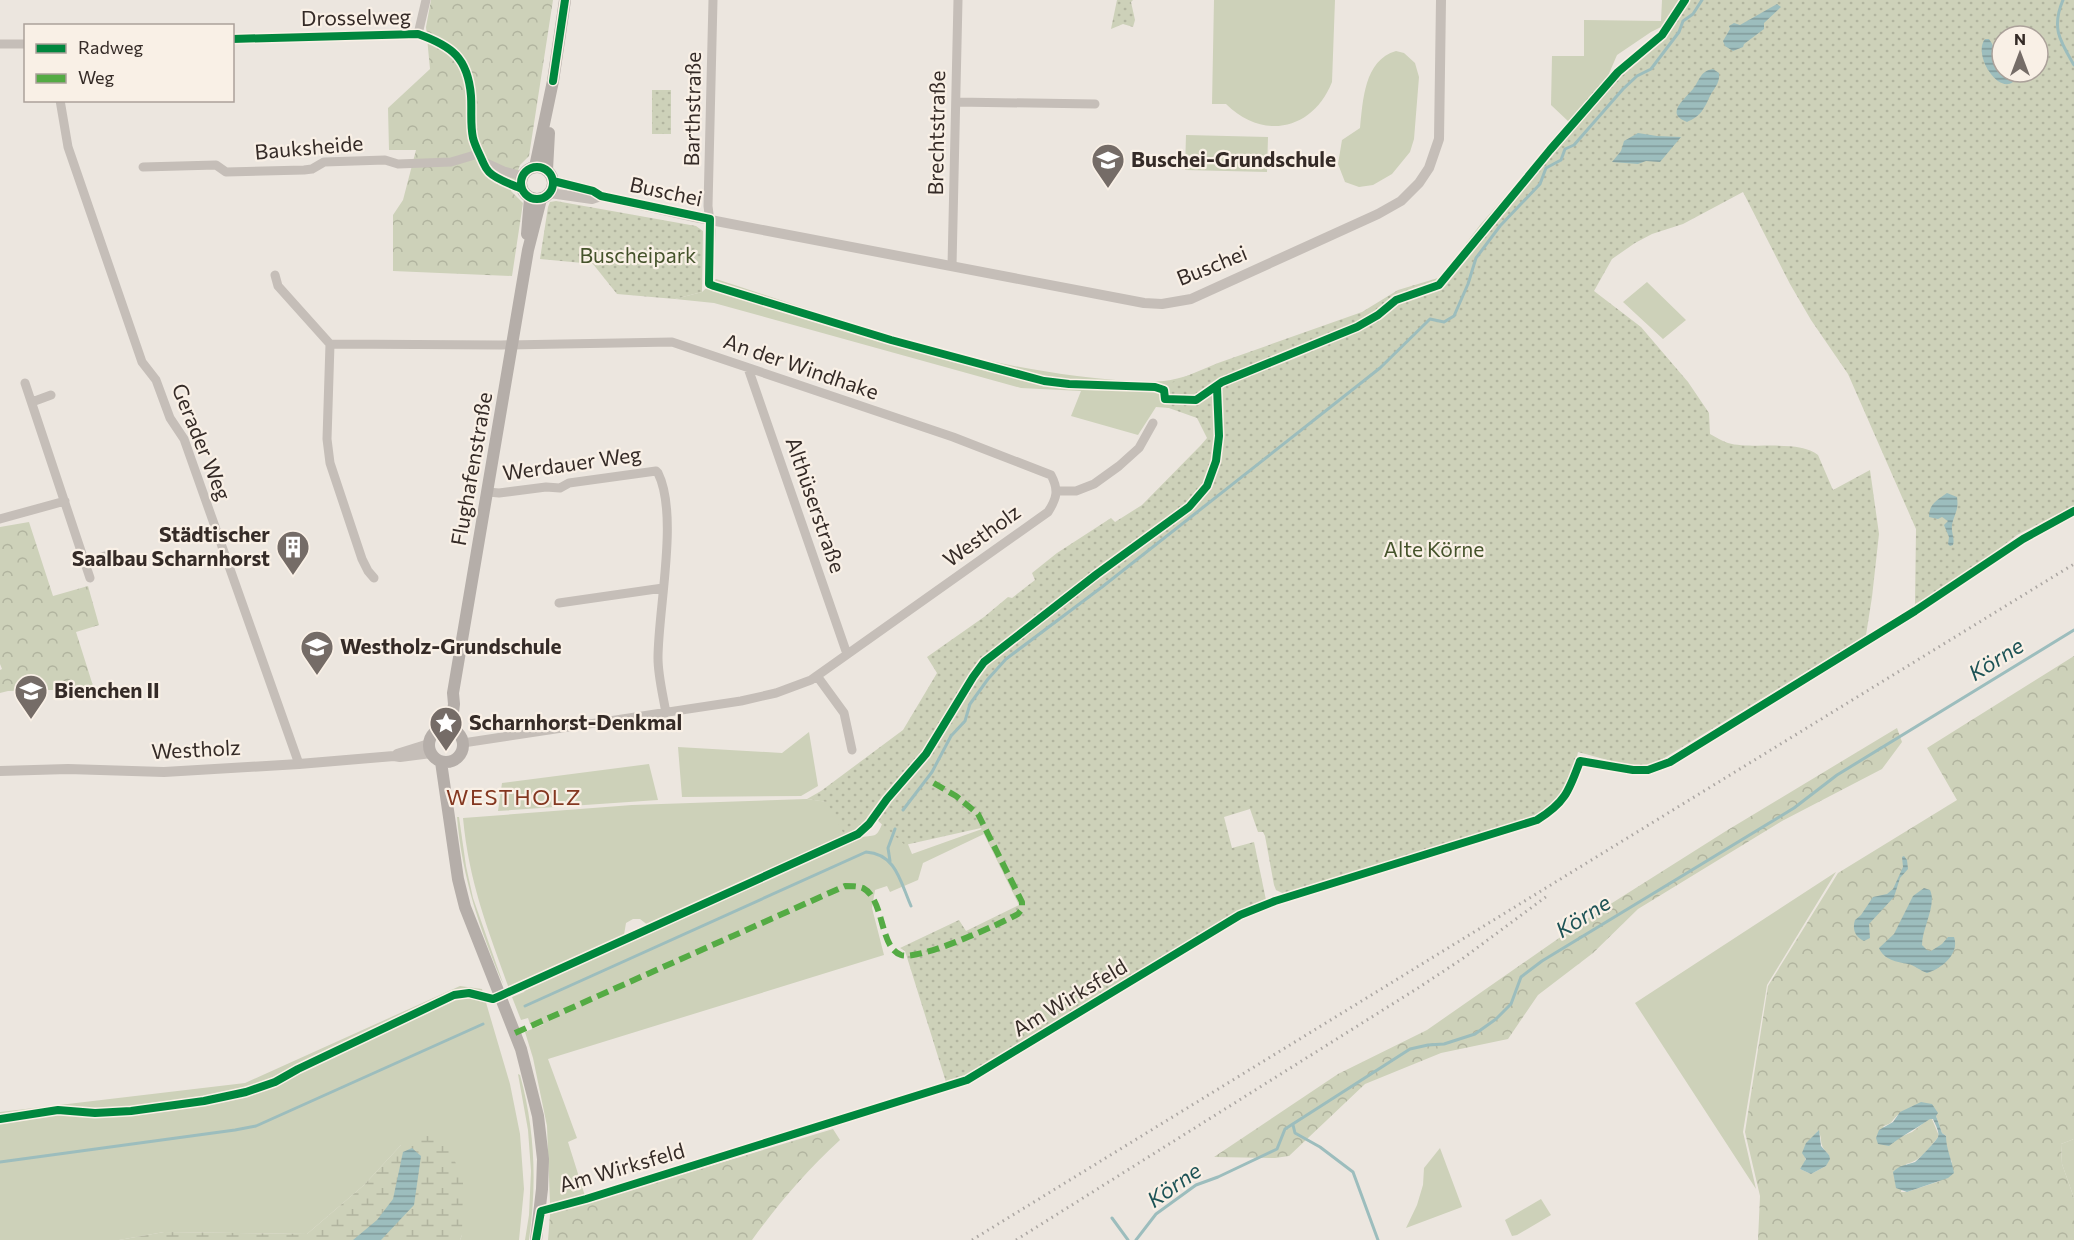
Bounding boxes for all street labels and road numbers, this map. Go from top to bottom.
street label: Drosselweg [301,3,411,30]
street label: Barthstraße [678,51,705,167]
street label: Brechtstraße [922,70,949,196]
street label: Bauksheide [254,129,364,164]
street label: Buschei [628,171,705,210]
street label: Buschei [1173,239,1250,290]
street label: An der Windhake [721,327,882,404]
street label: Gerader Weg [168,379,237,503]
street label: Flughafenstraße [445,390,496,547]
street label: Althüserstraße [781,433,851,576]
street label: Werdauer Weg [501,440,643,485]
street label: Westholz [938,498,1025,571]
street label: Westholz [151,734,241,763]
street label: Am Wirksfeld [1007,953,1131,1041]
street label: Am Wirksfeld [556,1137,687,1196]

